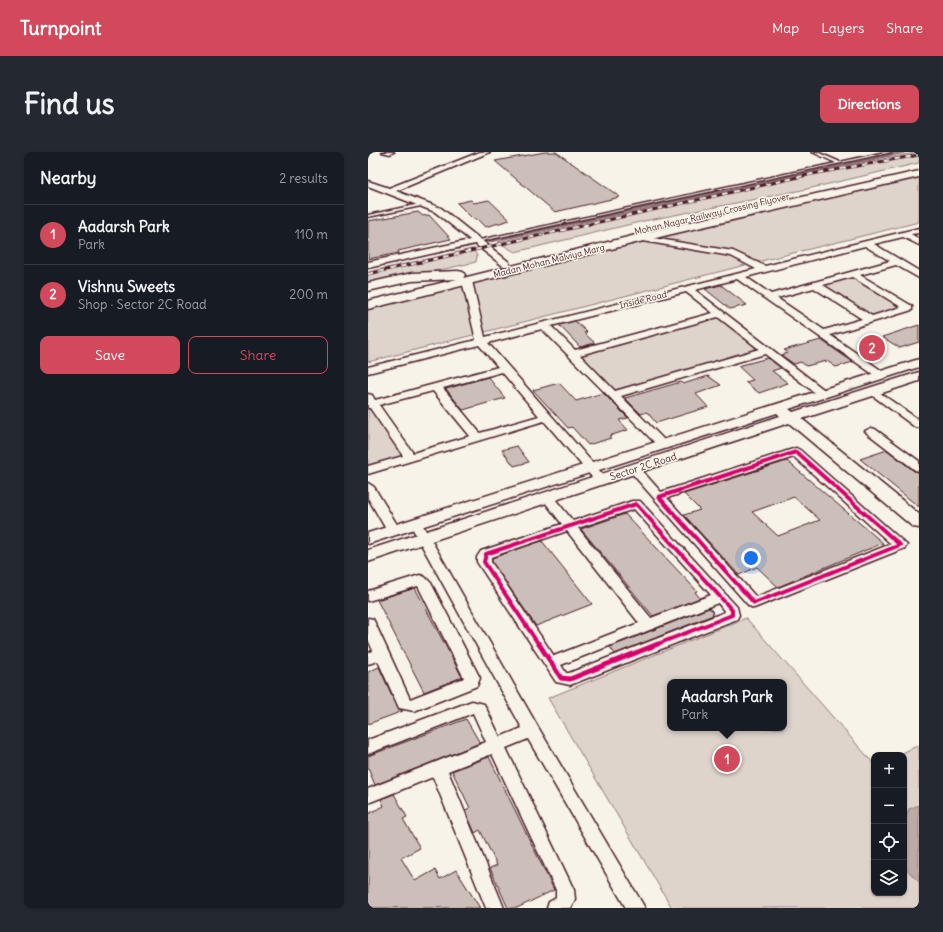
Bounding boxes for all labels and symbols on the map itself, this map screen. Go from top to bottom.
street label: Mohan Nagar Railway Crossing Flyover [633,190,791,237]
street label: Madan Mohan Malviya Marg [492,241,606,280]
street label: Inside Road [618,288,668,311]
pin: 2 [859,333,885,363]
street label: Sector 2C Road [608,450,678,483]
your location [741,548,761,568]
pin: 1 [714,744,740,774]

